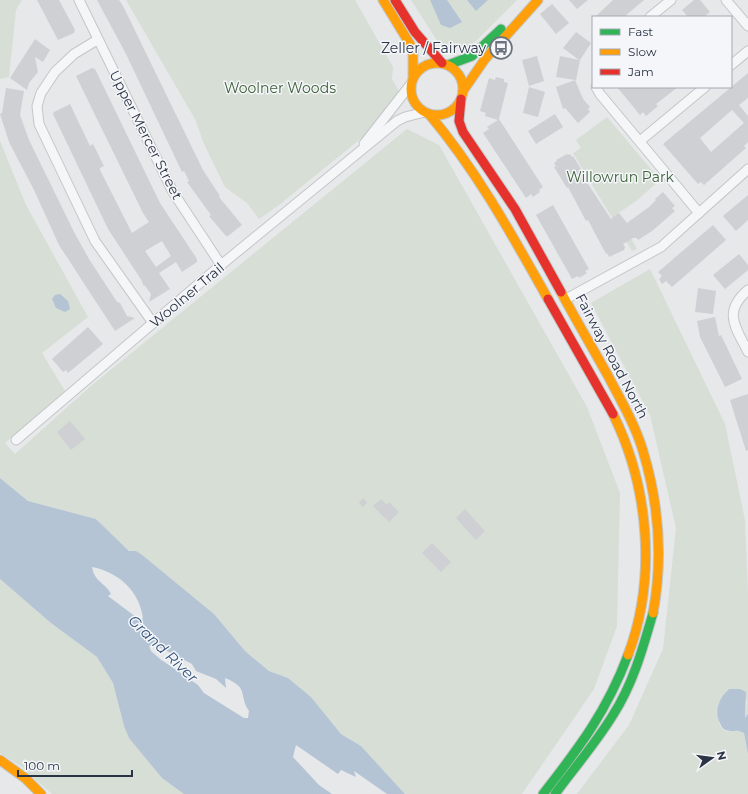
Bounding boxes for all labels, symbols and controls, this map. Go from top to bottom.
legend [592,16,732,88]
text: Fast [628,24,653,39]
bus stop icon: Zeller / Fairway [488,35,514,61]
place label: Zeller / Fairway [381,39,486,57]
text: Slow [628,44,657,59]
text: Jam [627,64,654,79]
street label: Upper Mercer Street [106,67,187,203]
park label: Woolner Woods [224,79,336,97]
park label: Willowrun Park [566,168,674,186]
street label: Woolner Trail [146,259,228,331]
street label: Fairway Road North [571,290,653,422]
water label: Grand River [124,611,203,687]
north arrow [692,738,732,778]
text: N [714,750,730,762]
scale bar [18,752,132,778]
text: 100 m [24,758,60,773]

